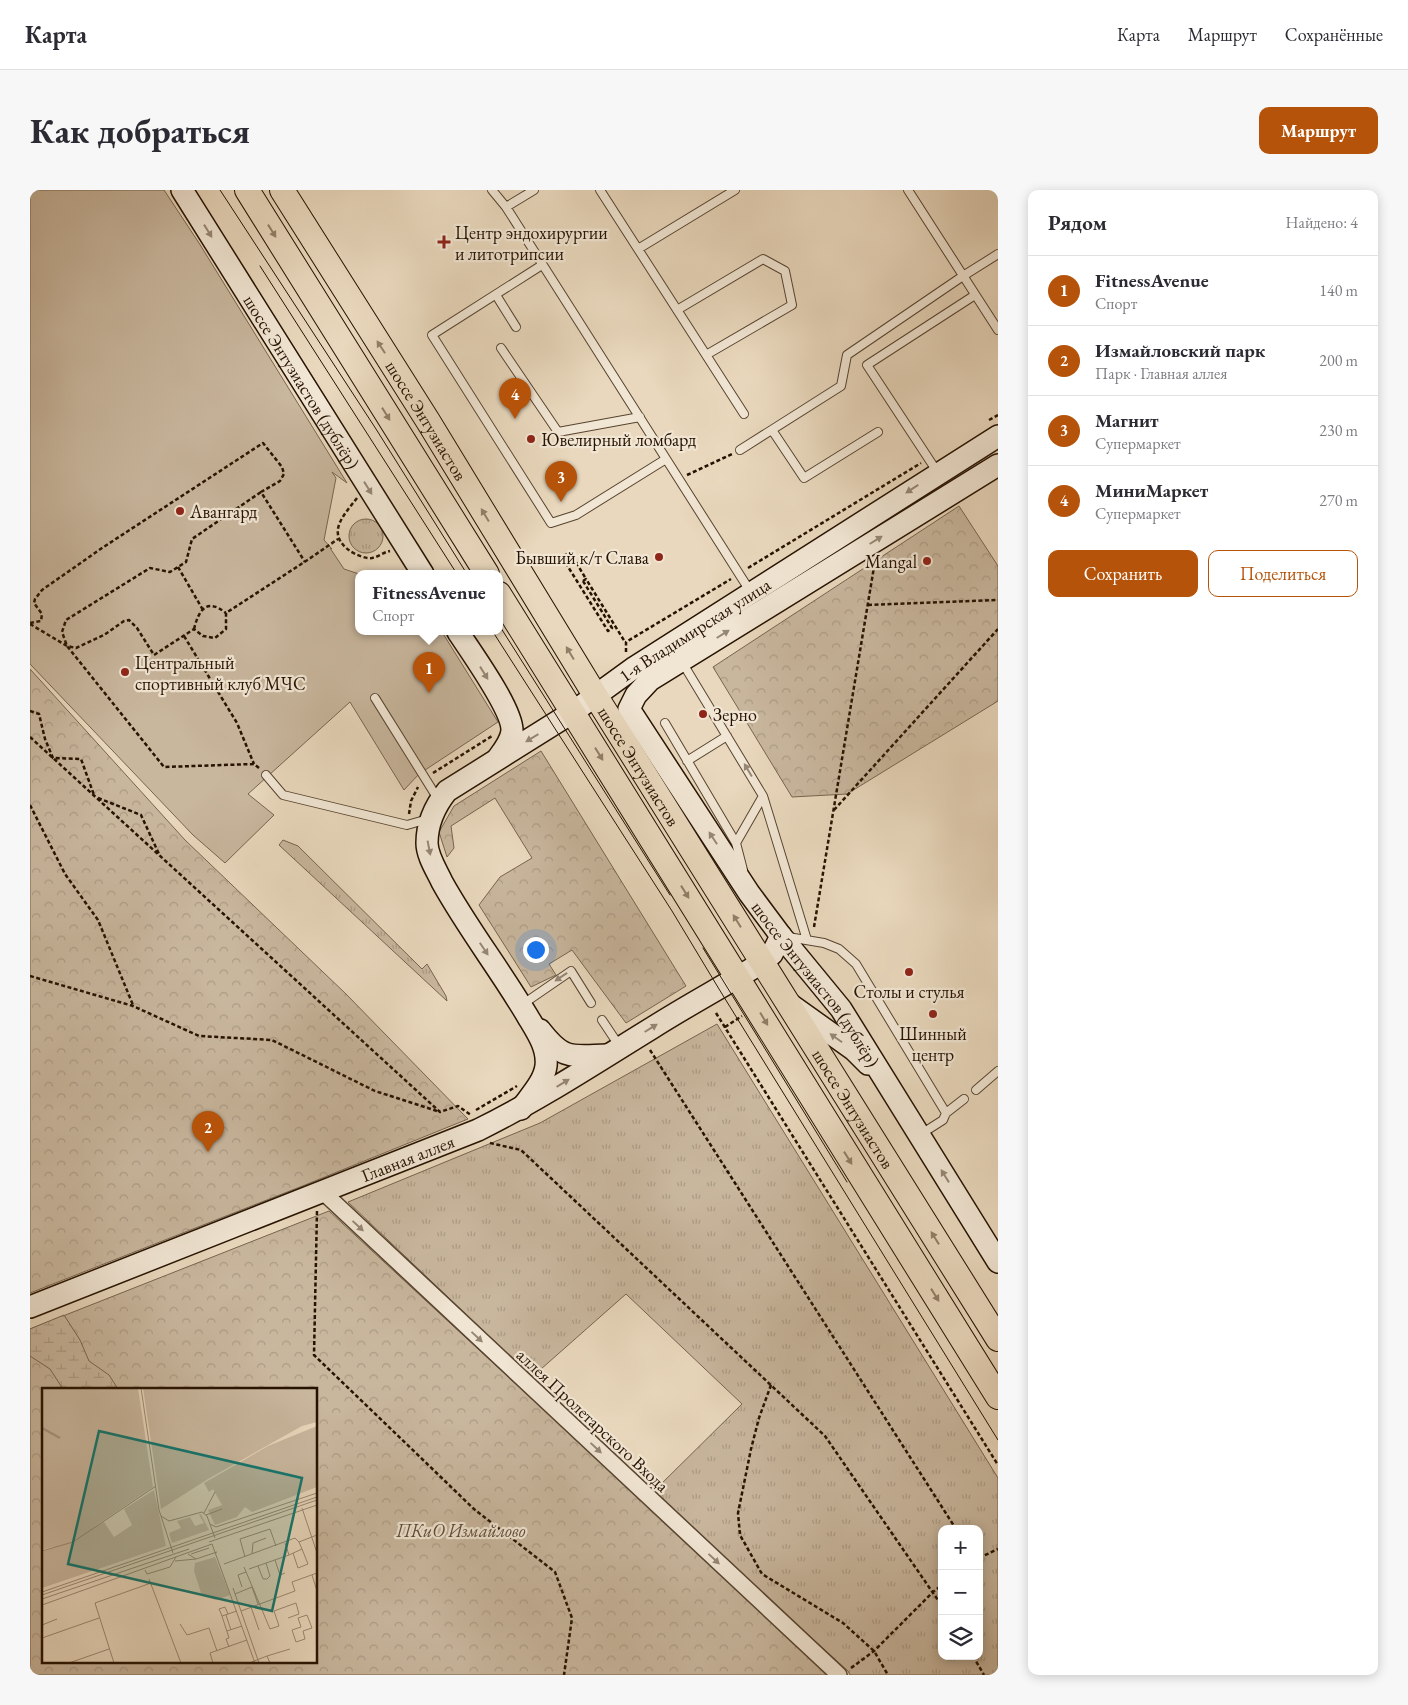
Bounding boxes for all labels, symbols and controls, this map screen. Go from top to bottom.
text: Карта [25,19,87,50]
text: Карта [1117,23,1160,46]
text: Маршрут [1188,23,1257,46]
text: Сохранённые [1285,23,1383,46]
button: Маршрут [1259,107,1378,154]
text: Как добраться [30,108,250,153]
text: Рядом [1048,209,1107,236]
text: Найдено: 4 [1286,212,1358,233]
place label: Центр эндохирургии и литотрипсии [455,221,608,265]
one-way arrow [203,225,213,238]
one-way arrow [268,225,277,238]
marker: Центр эндохирургии и литотрипсии [437,235,451,249]
text: FitnessAvenue [1095,268,1209,293]
text: 1 [1060,280,1068,301]
text: 140 m [1319,280,1358,301]
street label: шоссе Энтузиастов (дублёр) [239,290,365,473]
text: Спорт [1095,293,1137,314]
text: Измайловский парк [1095,338,1265,363]
one-way arrow [376,340,386,353]
text: 2 [1060,350,1068,371]
text: 200 m [1319,350,1358,371]
street label: шоссе Энтузиастов [381,356,473,485]
text: Парк · Главная аллея [1095,363,1227,384]
pin: 4 [499,378,531,419]
one-way arrow [382,407,391,420]
text: Магнит [1095,408,1159,433]
text: 3 [1060,420,1068,441]
text: 230 m [1319,420,1358,441]
place label: Ювелирный ломбард [541,428,696,451]
marker: Ювелирный ломбард [525,433,537,445]
text: Супермаркет [1095,433,1181,454]
pin: 3 [545,461,577,502]
text: МиниМаркет [1095,478,1208,503]
one-way arrow [364,481,373,494]
one-way arrow [906,485,919,494]
text: 4 [1060,490,1068,511]
text: 270 m [1319,490,1358,511]
place label: Авангард [189,500,257,523]
text: Супермаркет [1095,503,1181,524]
marker: Авангард [174,505,186,517]
one-way arrow [481,508,490,521]
one-way arrow [869,536,882,545]
place label: Бывший к/т Слава [515,546,650,569]
place label: Mangal [865,550,917,573]
button: Сохранить [1048,550,1198,597]
button: Поделиться [1208,550,1358,597]
marker: Бывший к/т Слава [653,551,665,563]
marker: Mangal [921,555,933,567]
popup [355,570,503,635]
street label: 1-я Владимирская улица [614,572,775,687]
text: FitnessAvenue [372,580,486,605]
text: Спорт [372,605,414,626]
one-way arrow [716,630,729,639]
one-way arrow [565,647,574,660]
place label: Центральный спортивный клуб МЧС [135,651,306,695]
pin: 1 [413,652,445,693]
marker: Центральный спортивный клуб МЧС [119,666,131,678]
one-way arrow [480,666,489,680]
street label: шоссе Энтузиастов [593,702,686,831]
place label: Зерно [713,703,757,726]
marker: Зерно [697,708,709,720]
one-way arrow [525,734,538,743]
one-way arrow [594,747,604,760]
one-way arrow [744,764,753,777]
one-way arrow [708,831,718,845]
one-way arrow [425,840,433,856]
one-way arrow [680,885,689,898]
street label: шоссе Энтузиастов (дублёр) [747,896,885,1071]
one-way arrow [732,914,742,928]
your location [523,937,549,963]
one-way arrow [479,943,489,956]
marker: Столы и стулья [903,966,915,978]
one-way arrow [555,973,568,982]
place label: Столы и стулья [853,980,965,1003]
marker: Шинный центр [927,1008,939,1020]
one-way arrow [759,1012,768,1025]
place label: Шинный центр [899,1022,967,1066]
one-way arrow [644,1024,658,1033]
one-way arrow [829,1033,843,1043]
street label: шоссе Энтузиастов [808,1044,900,1173]
one-way arrow [556,1079,569,1088]
pin: 2 [192,1111,224,1152]
street label: Главная аллея [358,1129,457,1187]
one-way arrow [844,1151,853,1164]
one-way arrow [940,1170,949,1183]
one-way arrow [352,1220,364,1232]
one-way arrow [931,1232,940,1245]
one-way arrow [930,1289,939,1302]
one-way arrow [471,1331,483,1343]
street label: аллея Пролетарского Входа [512,1343,675,1497]
inset map [42,1388,318,1662]
one-way arrow [589,1442,601,1454]
park label: ПКиО Измайлово [395,1519,526,1542]
map controls [938,1525,983,1660]
button: + [938,1525,983,1570]
one-way arrow [708,1553,720,1565]
button: − [938,1570,983,1615]
button: layers [938,1615,983,1660]

